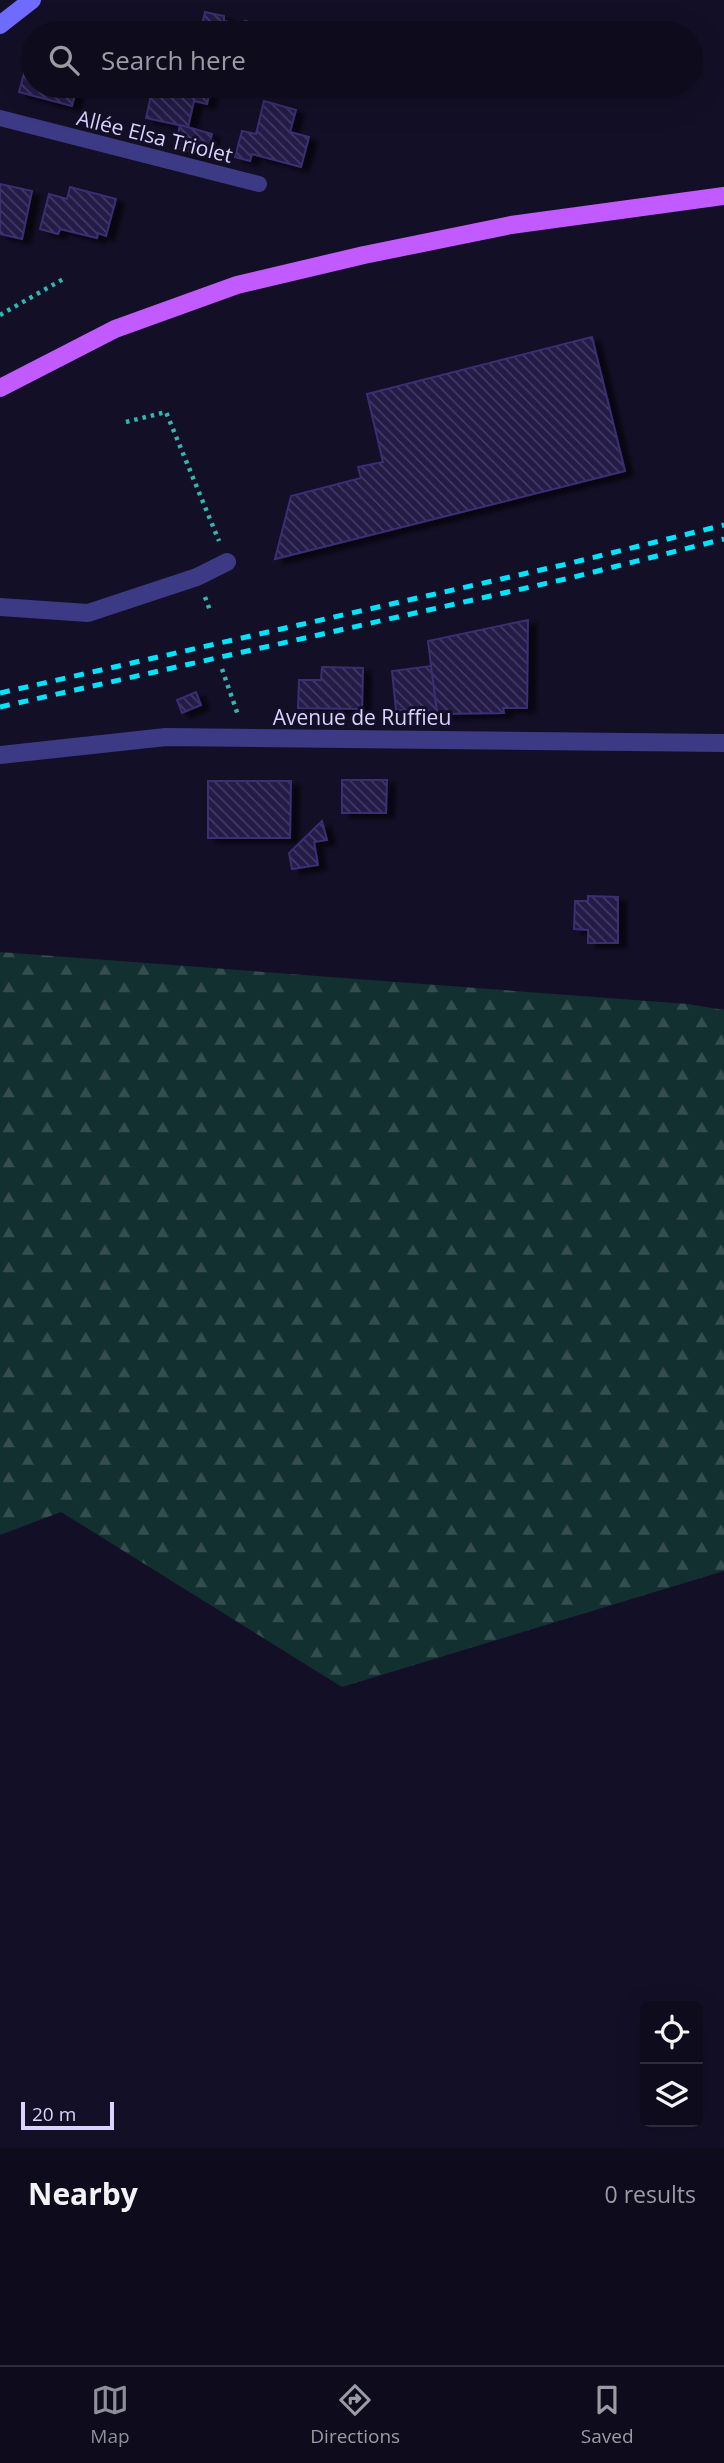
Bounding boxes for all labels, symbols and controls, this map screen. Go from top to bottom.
search box [21,21,703,98]
icon: search [45,41,83,79]
text: Search here [101,42,246,78]
street label: Allée Elsa Triolet [74,103,236,169]
street label: Avenue de Ruffieu [273,703,451,731]
map controls [640,2001,703,2127]
button: locate [640,2001,703,2064]
button: layers [640,2064,703,2127]
scale bar [21,2099,114,2131]
text: 20 m [32,2101,76,2127]
text: Nearby [28,2173,138,2214]
text: 0 results [605,2178,696,2210]
tab: Map [90,2381,130,2449]
tab: Directions [310,2381,400,2449]
tab: Saved [581,2381,634,2449]

